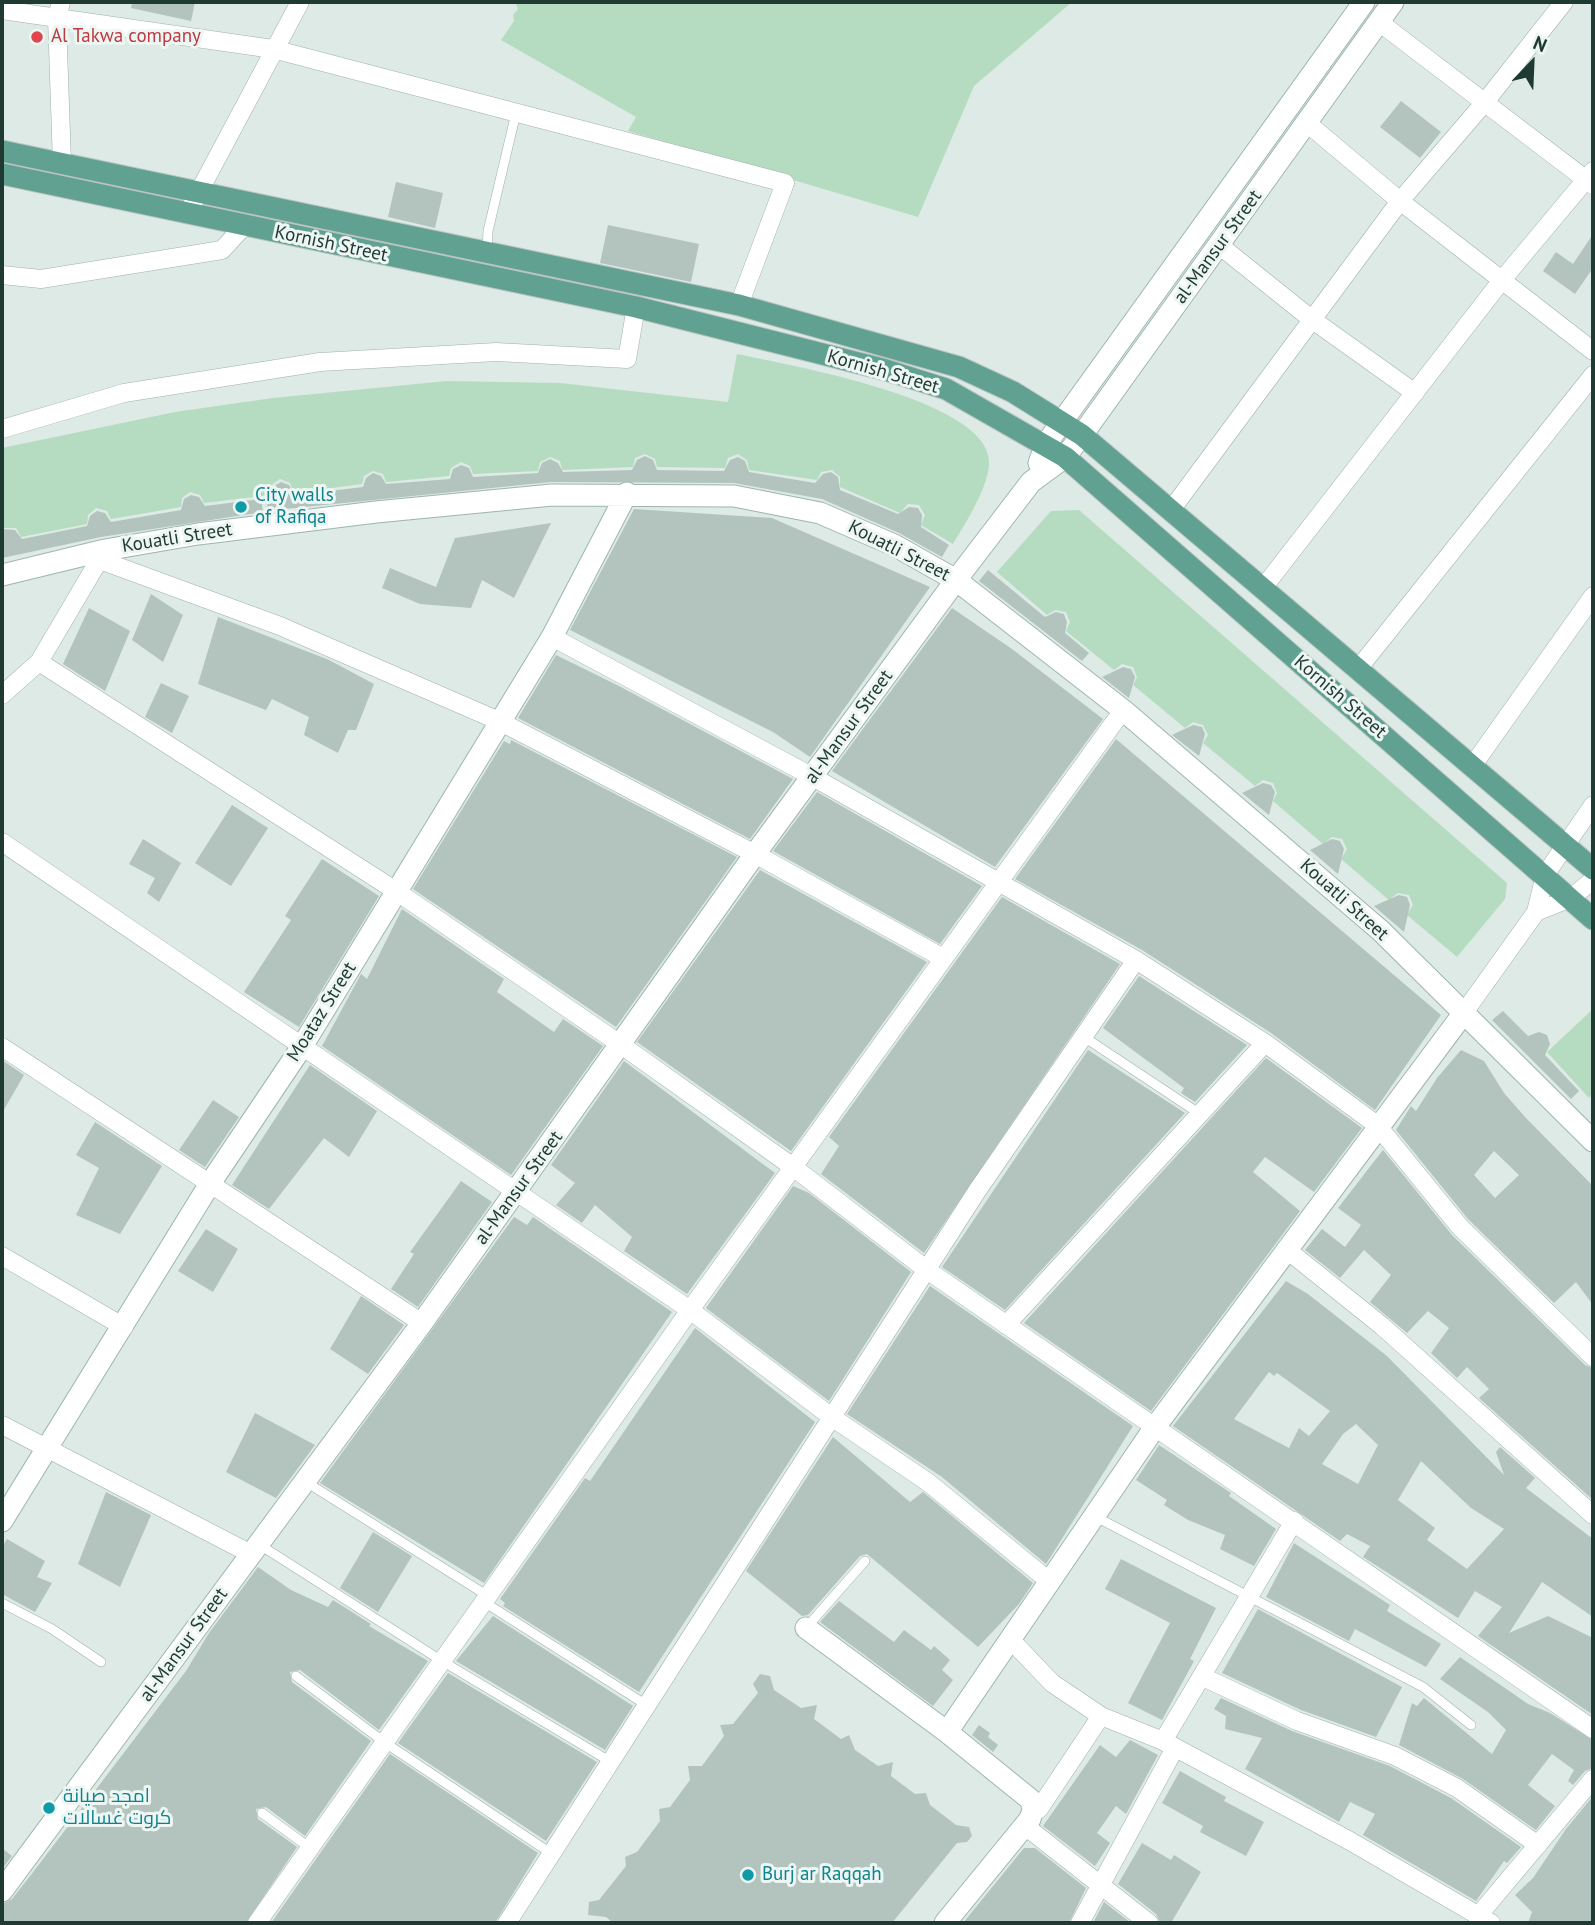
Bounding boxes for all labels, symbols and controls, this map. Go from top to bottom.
place label: Al Takwa company [51,26,201,48]
north arrow [1497,28,1567,98]
marker: Al Takwa company [29,29,45,45]
text: N [1530,30,1551,57]
street label: al-Mansur Street [1169,186,1267,308]
street label: Kornish Street [272,221,390,267]
street label: Kornish Street [825,345,941,399]
place label: City walls of Rafiqa [255,485,334,529]
marker: City walls of Rafiqa [233,499,249,515]
street label: Kouatli Street [844,516,954,586]
street label: Kouatli Street [120,518,234,558]
street label: Kornish Street [1289,651,1391,743]
street label: al-Mansur Street [800,666,898,788]
street label: Kouatli Street [1295,854,1393,946]
street label: Moataz Street [282,958,362,1066]
street label: al-Mansur Street [470,1127,568,1249]
street label: al-Mansur Street [135,1584,233,1706]
place label: امجد صيانة كروت غسالات [63,1786,171,1830]
marker: امجد صيانة كروت غسالات [41,1800,57,1816]
place label: Burj ar Raqqah [762,1864,882,1886]
marker: Burj ar Raqqah [740,1867,756,1883]

